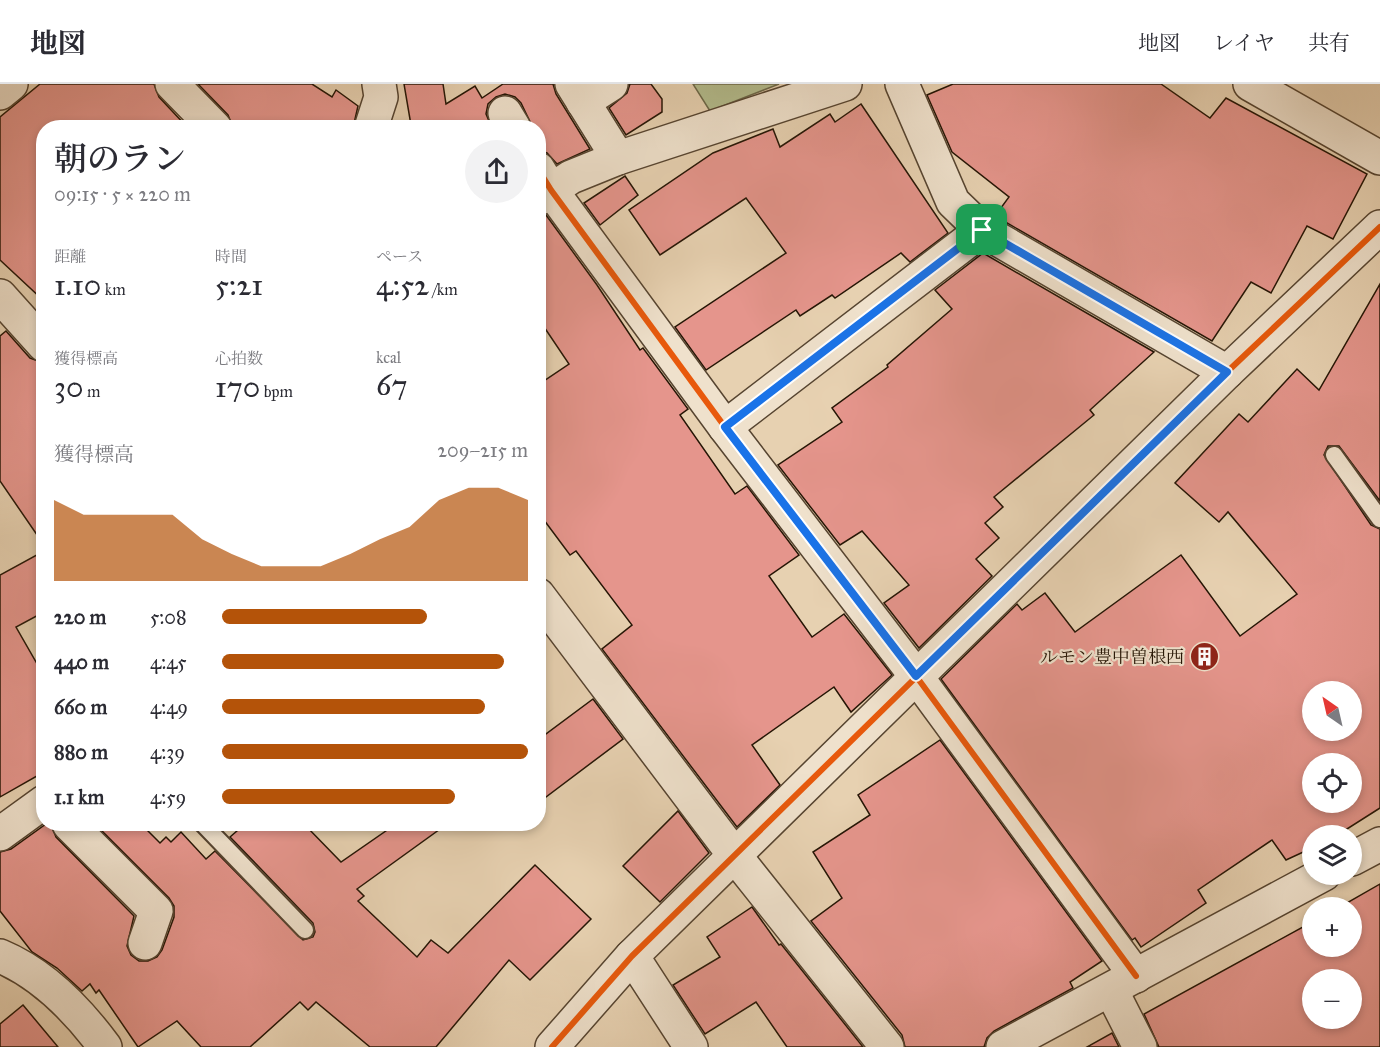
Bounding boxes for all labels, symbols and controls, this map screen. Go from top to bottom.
text: 地図 [30,26,86,61]
text: 地図 [1138,30,1180,56]
text: レイヤ [1213,30,1275,56]
text: 共有 [1308,30,1350,56]
text: 朝のラン [54,139,186,179]
button: share [465,140,528,203]
text: 09:15 · 5 × 220 m [54,182,191,206]
pin [956,204,1007,255]
icon: arrive [965,213,998,246]
text: 距離 [54,247,86,266]
text: 時間 [215,247,247,266]
text: ペース [376,247,423,266]
text: 1.10 [54,267,101,303]
text: 5:21 [215,267,263,303]
text: 4:52 [376,267,429,303]
text: km [101,280,126,299]
text: /km [429,280,458,299]
text: kcal [376,348,401,367]
text: 獲得標高 [54,349,118,368]
text: 心拍数 [215,349,263,368]
text: 67 [376,367,407,403]
text: 30 [54,369,83,405]
text: 170 [215,369,260,405]
text: m [83,382,100,401]
text: bpm [260,382,293,401]
text: 209–215 m [437,438,528,462]
text: 獲得標高 [54,442,134,466]
text: 220 m [54,605,106,629]
text: 5:08 [150,605,187,629]
building icon: ルモン豊中曽根西 [1189,641,1221,673]
place label: ルモン豊中曽根西 [1040,646,1184,668]
text: 440 m [54,650,109,674]
text: 4:45 [150,650,187,674]
north arrow [1302,681,1362,741]
map controls [1302,681,1362,1029]
text: 660 m [54,695,107,719]
text: 4:49 [150,695,188,719]
text: 880 m [54,740,108,764]
text: 4:39 [150,740,185,764]
button: locate [1302,753,1362,813]
text: 1.1 km [54,785,104,809]
text: 4:59 [150,785,186,809]
button: layers [1302,825,1362,885]
button: + [1302,897,1362,957]
button: − [1302,969,1362,1029]

